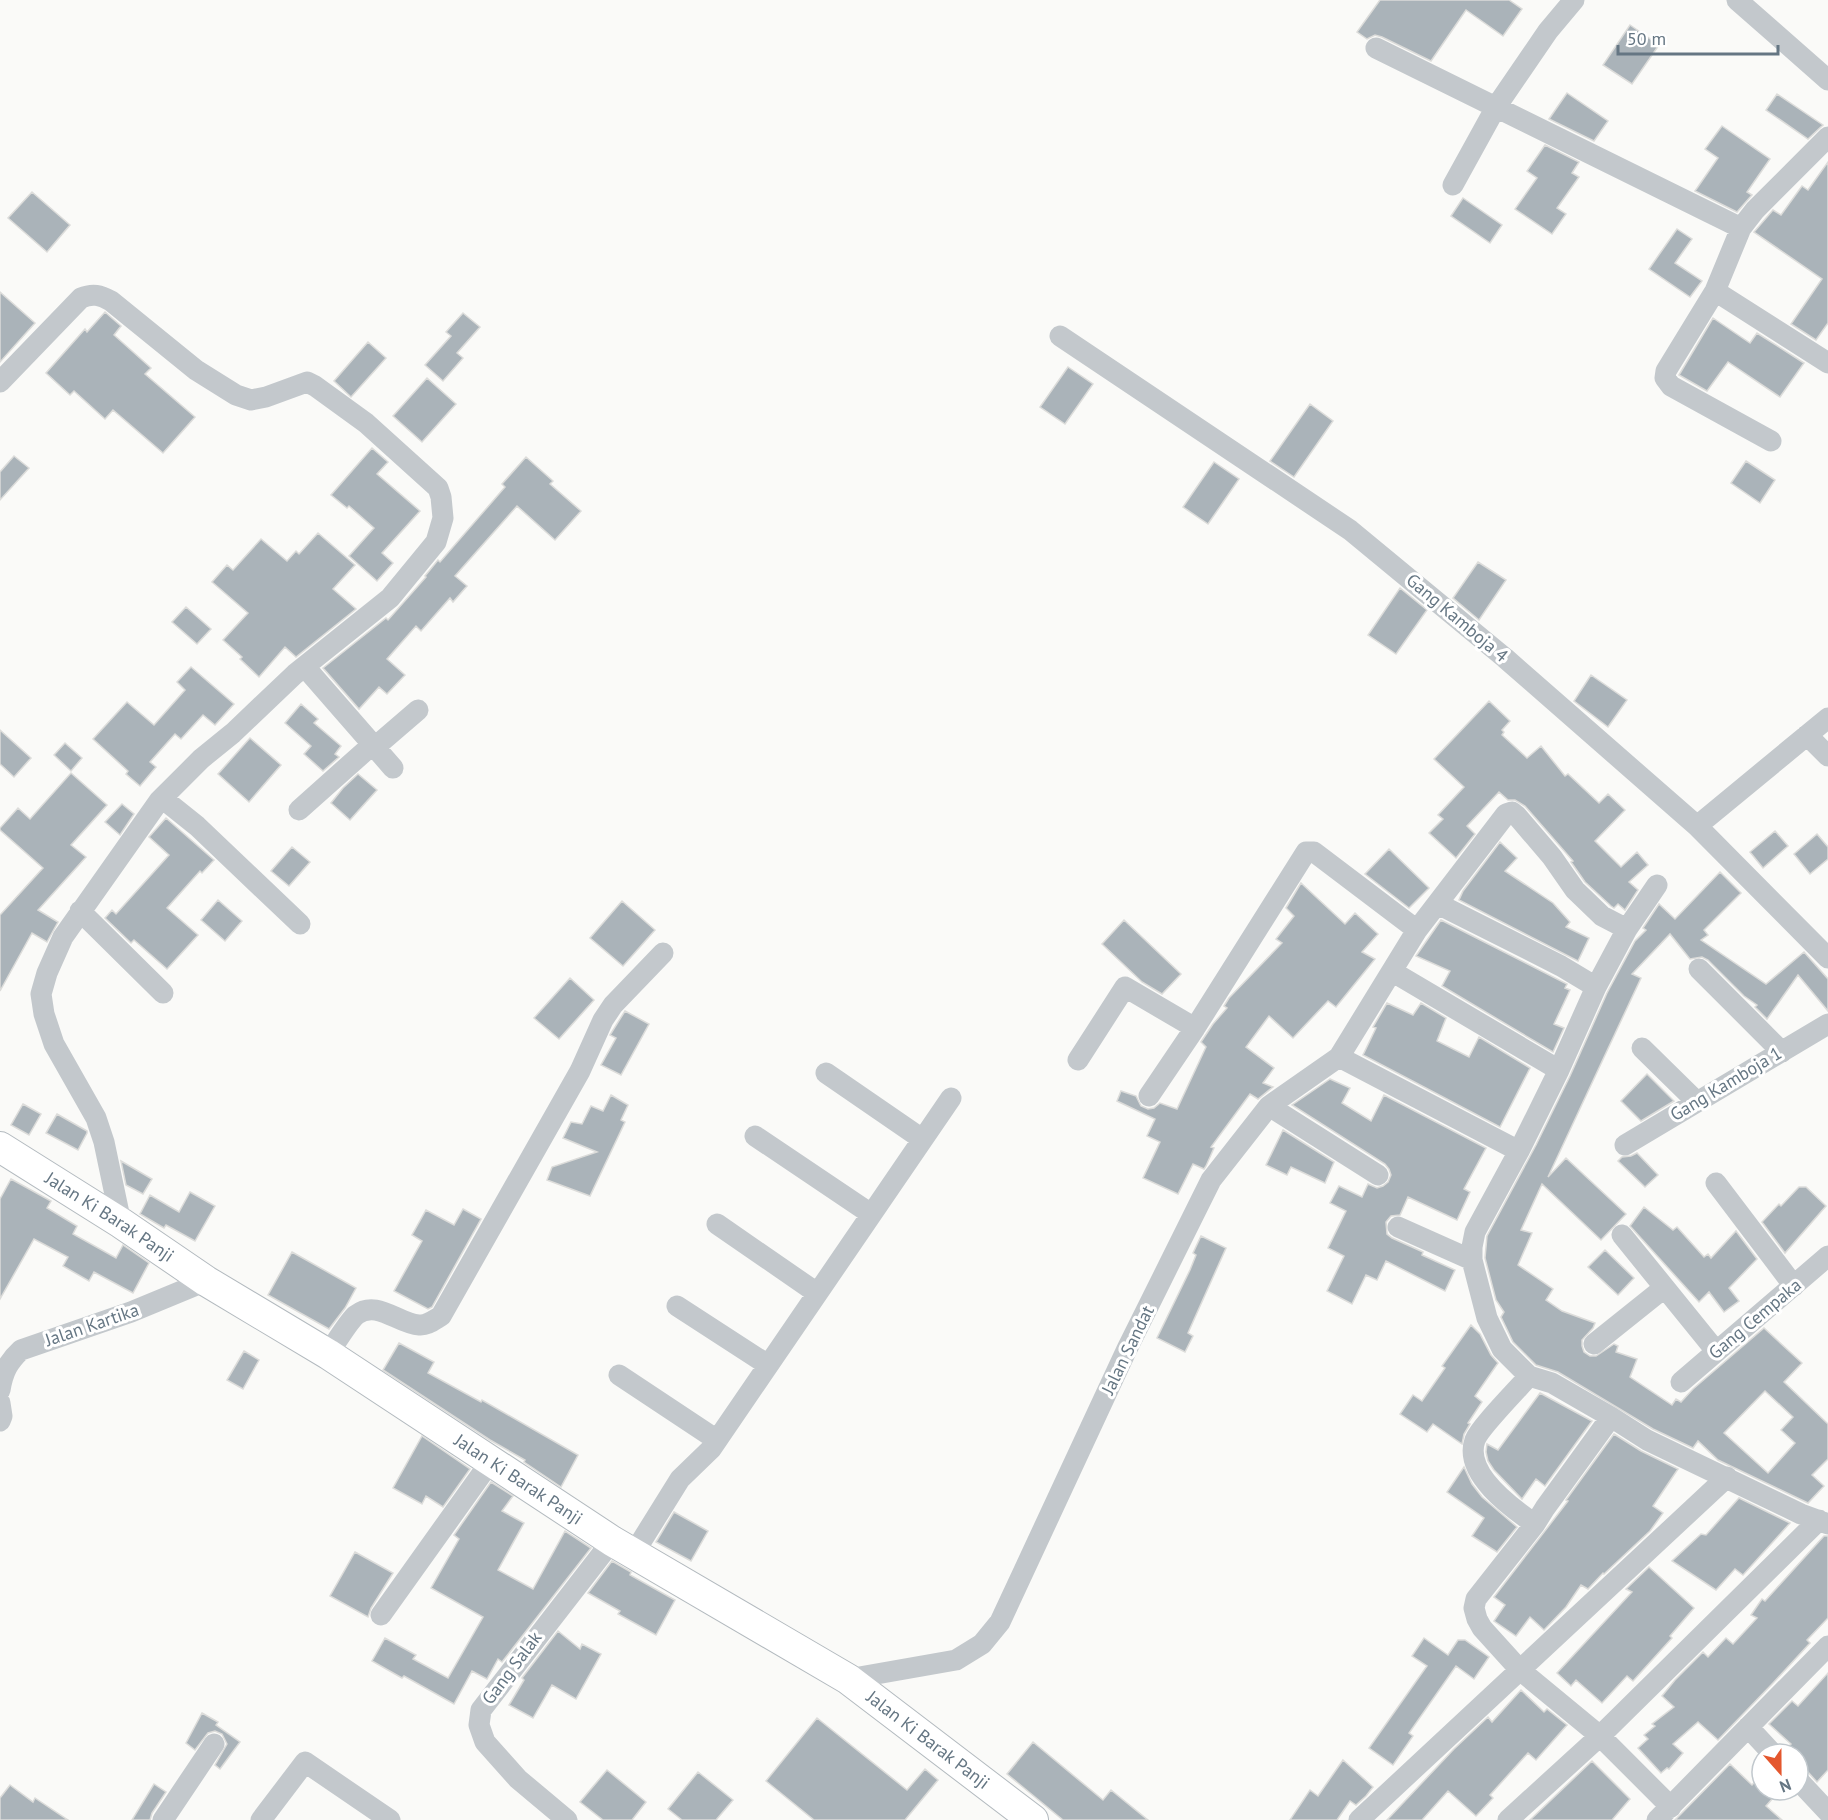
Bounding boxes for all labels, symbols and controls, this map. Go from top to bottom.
scale bar [1618,18,1778,56]
text: 50 m [1627,27,1666,50]
street label: Gang Kamboja 4 [1402,568,1513,667]
street label: Gang Kamboja 1 [1666,1041,1786,1126]
street label: Jalan Ki Barak Panji [40,1166,179,1267]
street label: Gang Cempaka [1704,1273,1806,1364]
street label: Jalan Kartika [41,1298,142,1352]
street label: Jalan Sandat [1096,1302,1159,1399]
street label: Jalan Ki Barak Panji [449,1428,587,1530]
street label: Gang Salak [477,1626,547,1709]
street label: Jalan Ki Barak Panji [861,1685,995,1794]
north arrow [1750,1742,1810,1802]
text: N [1777,1775,1794,1797]

